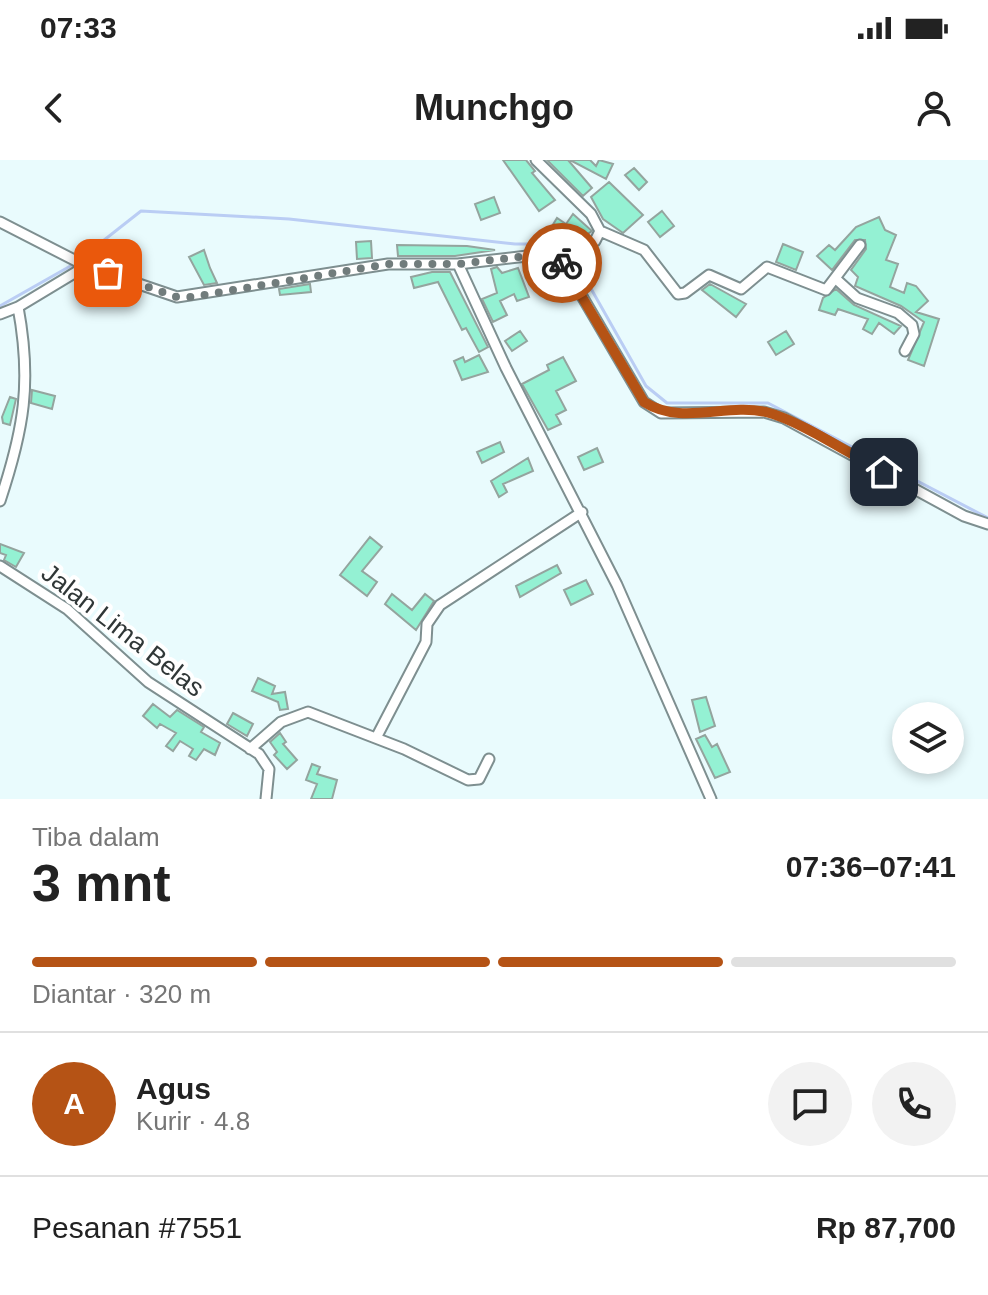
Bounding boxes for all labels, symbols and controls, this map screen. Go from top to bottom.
text: 07:33 [40,11,117,44]
icon: back [32,86,76,130]
icon: person [912,86,956,130]
text: Munchgo [414,87,574,128]
courier [522,223,602,303]
pin [74,239,142,307]
icon: bike [540,241,584,285]
icon: bag [86,251,130,295]
pin [850,438,918,506]
icon: home [862,450,906,494]
street label: Jalan Lima Belas [36,557,210,703]
map controls [892,702,964,774]
button: layers [892,702,964,774]
text: Tiba dalam [32,822,160,852]
text: 07:36–07:41 [786,850,956,883]
text: 3 mnt [32,854,171,912]
text: Diantar · 320 m [32,979,211,1009]
button: chat [768,1062,852,1146]
button: phone [872,1062,956,1146]
text: Agus [136,1072,211,1105]
text: A [63,1087,85,1120]
text: Kurir · 4.8 [136,1106,250,1136]
text: Pesanan #7551 [32,1211,242,1244]
text: Rp 87,700 [816,1211,956,1244]

